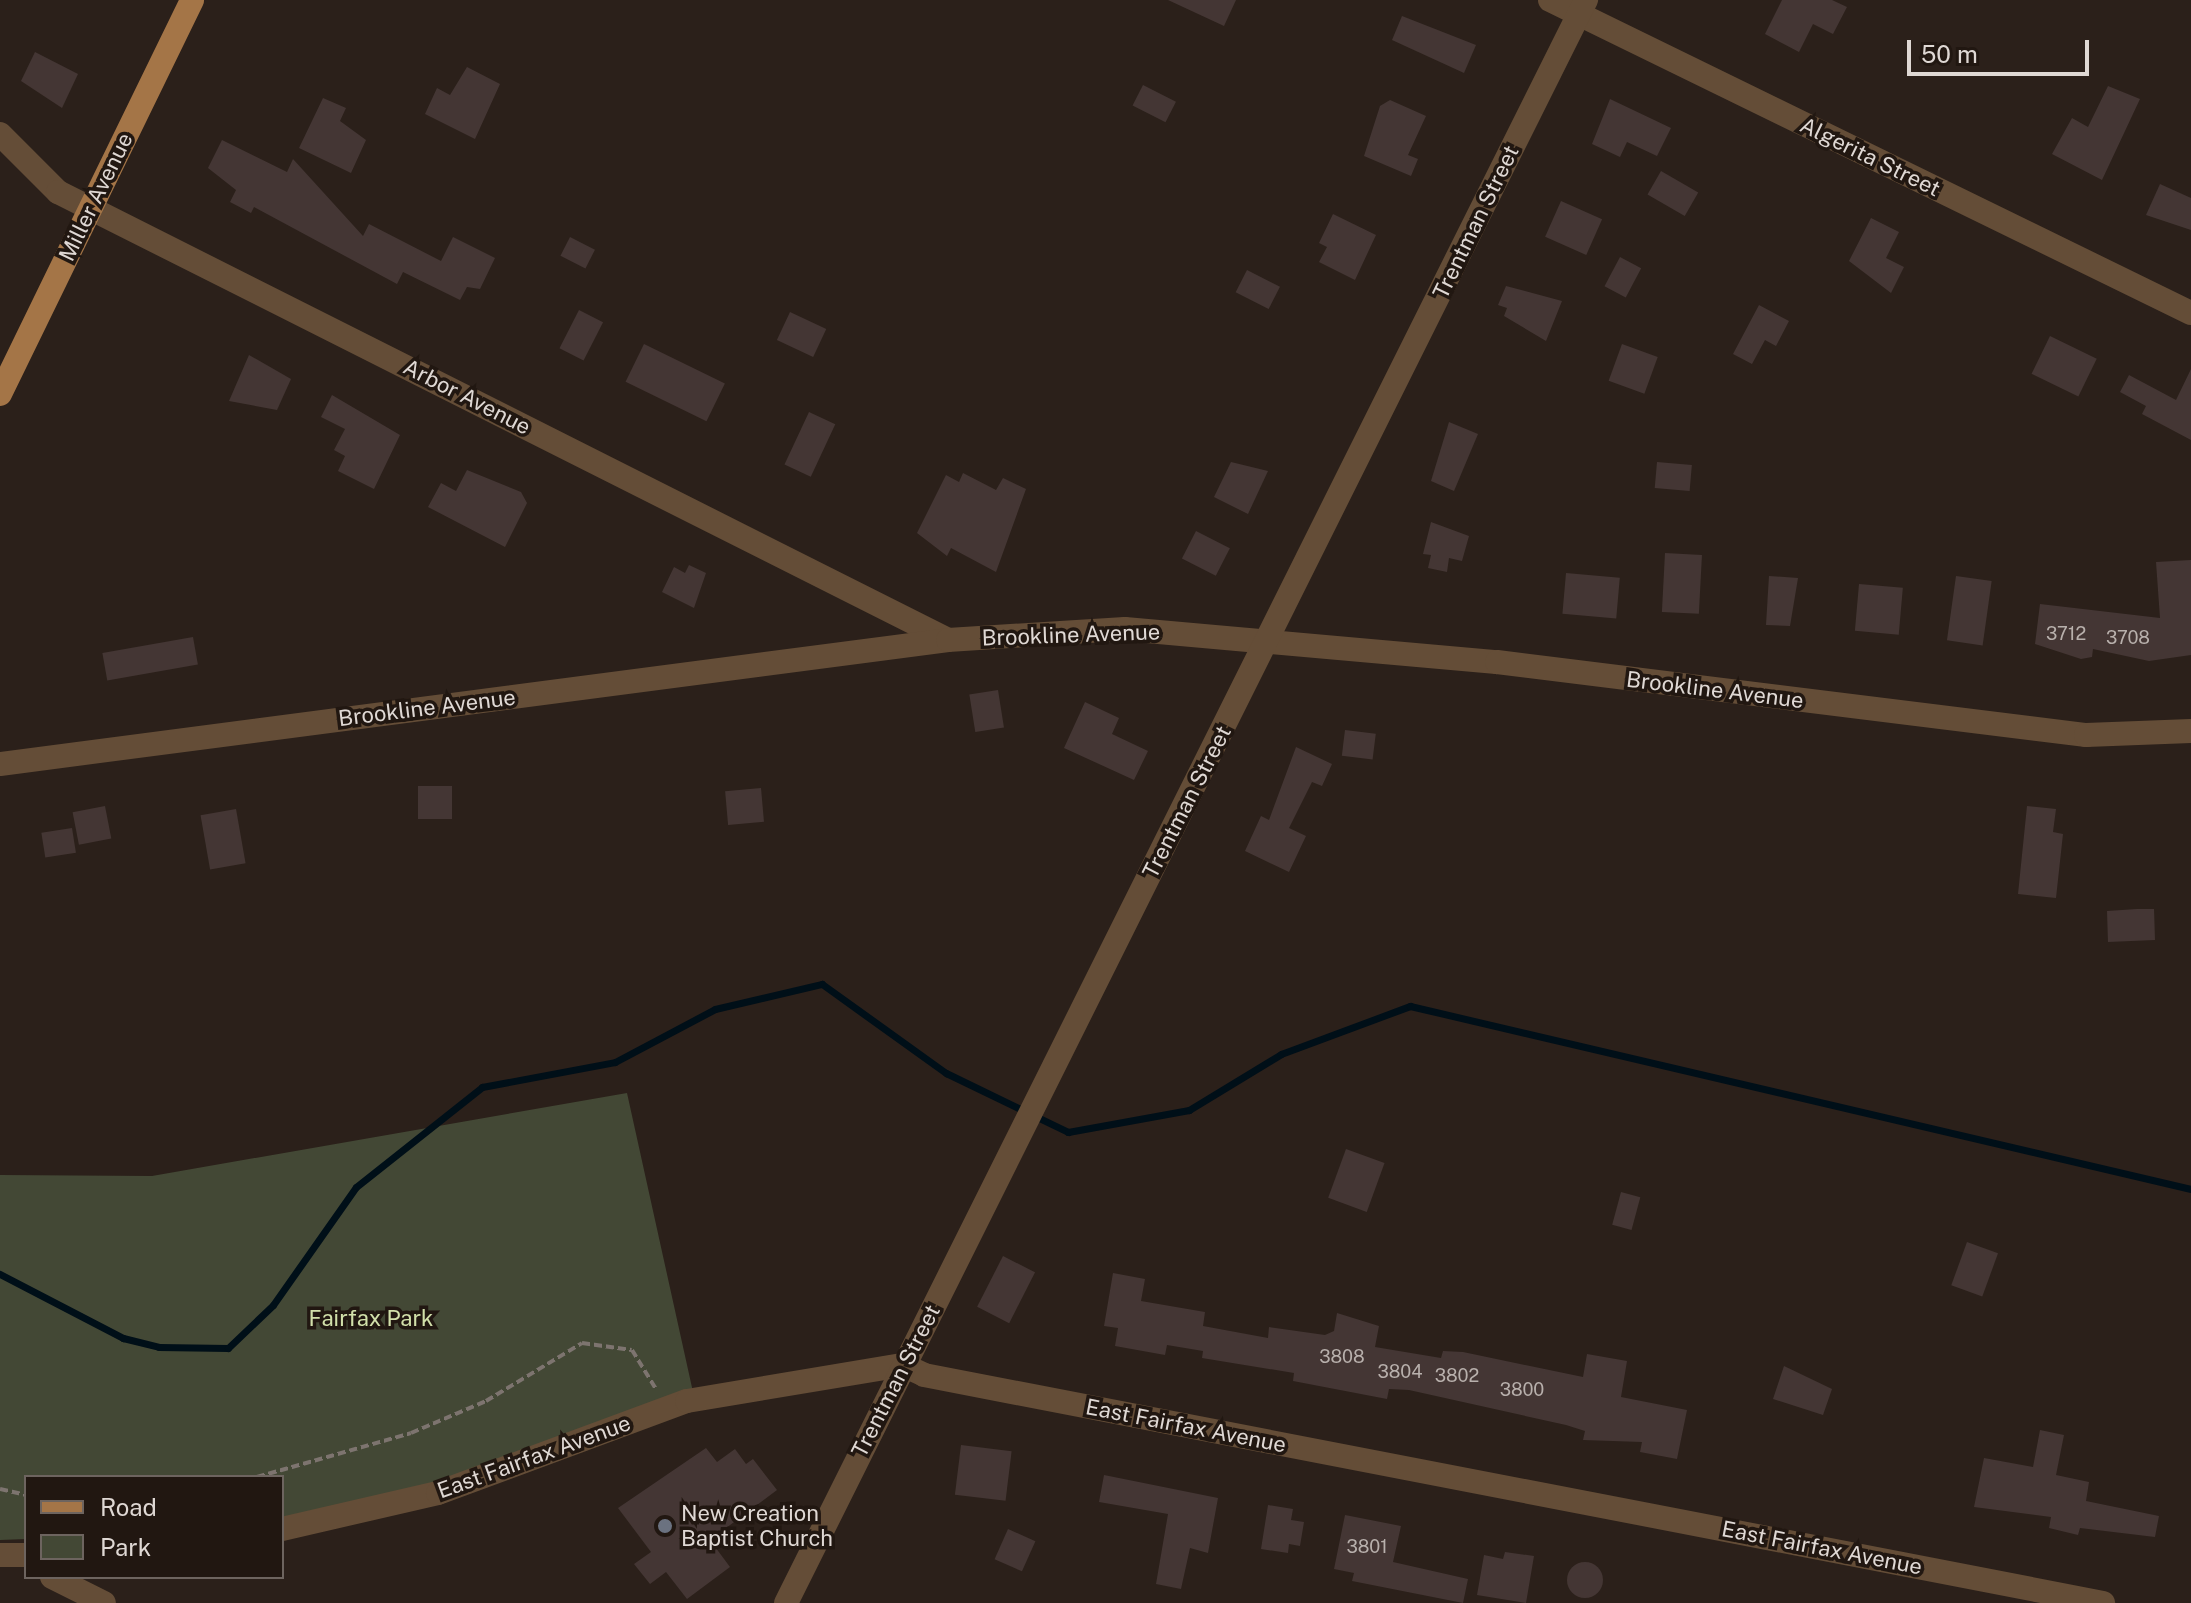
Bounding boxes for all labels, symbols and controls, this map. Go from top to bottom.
scale bar [1911,24,2093,74]
text: 50 m [1921,40,1978,68]
street label: Algerita Street [1796,112,1944,202]
street label: Miller Avenue [54,129,138,265]
street label: Trentman Street [1427,141,1525,303]
street label: Arbor Avenue [399,354,535,440]
street label: Brookline Avenue [981,619,1161,651]
house number: 3712 [2046,623,2086,645]
house number: 3708 [2106,627,2150,649]
street label: Brookline Avenue [1625,666,1805,714]
street label: Brookline Avenue [337,684,517,732]
street label: Trentman Street [1137,721,1237,883]
street label: Trentman Street [846,1300,946,1462]
park label: Fairfax Park [309,1306,433,1332]
house number: 3808 [1319,1346,1365,1368]
house number: 3804 [1377,1361,1423,1383]
house number: 3802 [1435,1365,1479,1387]
house number: 3800 [1500,1379,1544,1401]
street label: East Fairfax Avenue [1083,1394,1289,1458]
street label: East Fairfax Avenue [434,1410,634,1504]
legend [24,1475,284,1579]
text: Road [100,1493,157,1521]
place label: New Creation Baptist Church [681,1500,833,1552]
street label: East Fairfax Avenue [1719,1516,1925,1580]
marker: New Creation Baptist Church [656,1517,674,1535]
text: Park [100,1533,151,1561]
house number: 3801 [1346,1536,1388,1558]

